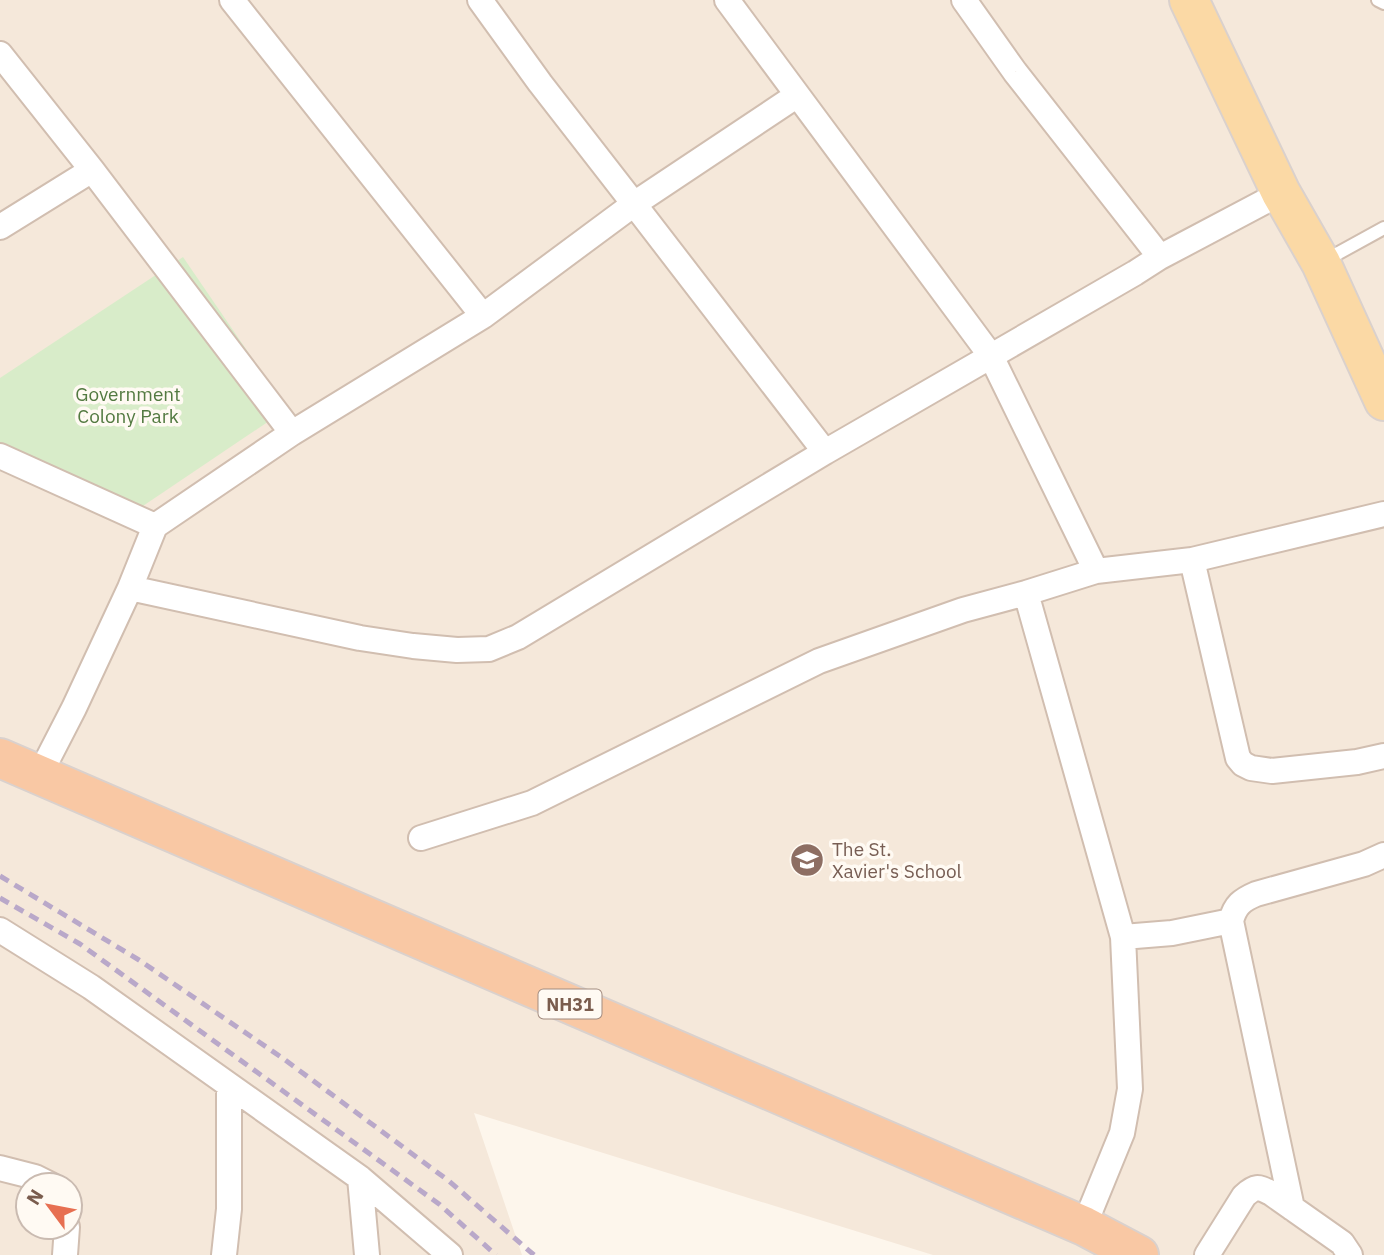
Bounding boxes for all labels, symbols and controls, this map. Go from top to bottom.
park label: Government Colony Park [75,382,181,428]
place label: The St. Xavier's School [832,837,962,883]
school or university icon: The St. Xavier's School [788,841,826,879]
road number: NH31 [538,989,602,1018]
north arrow [14,1171,84,1241]
text: N [21,1185,48,1209]

